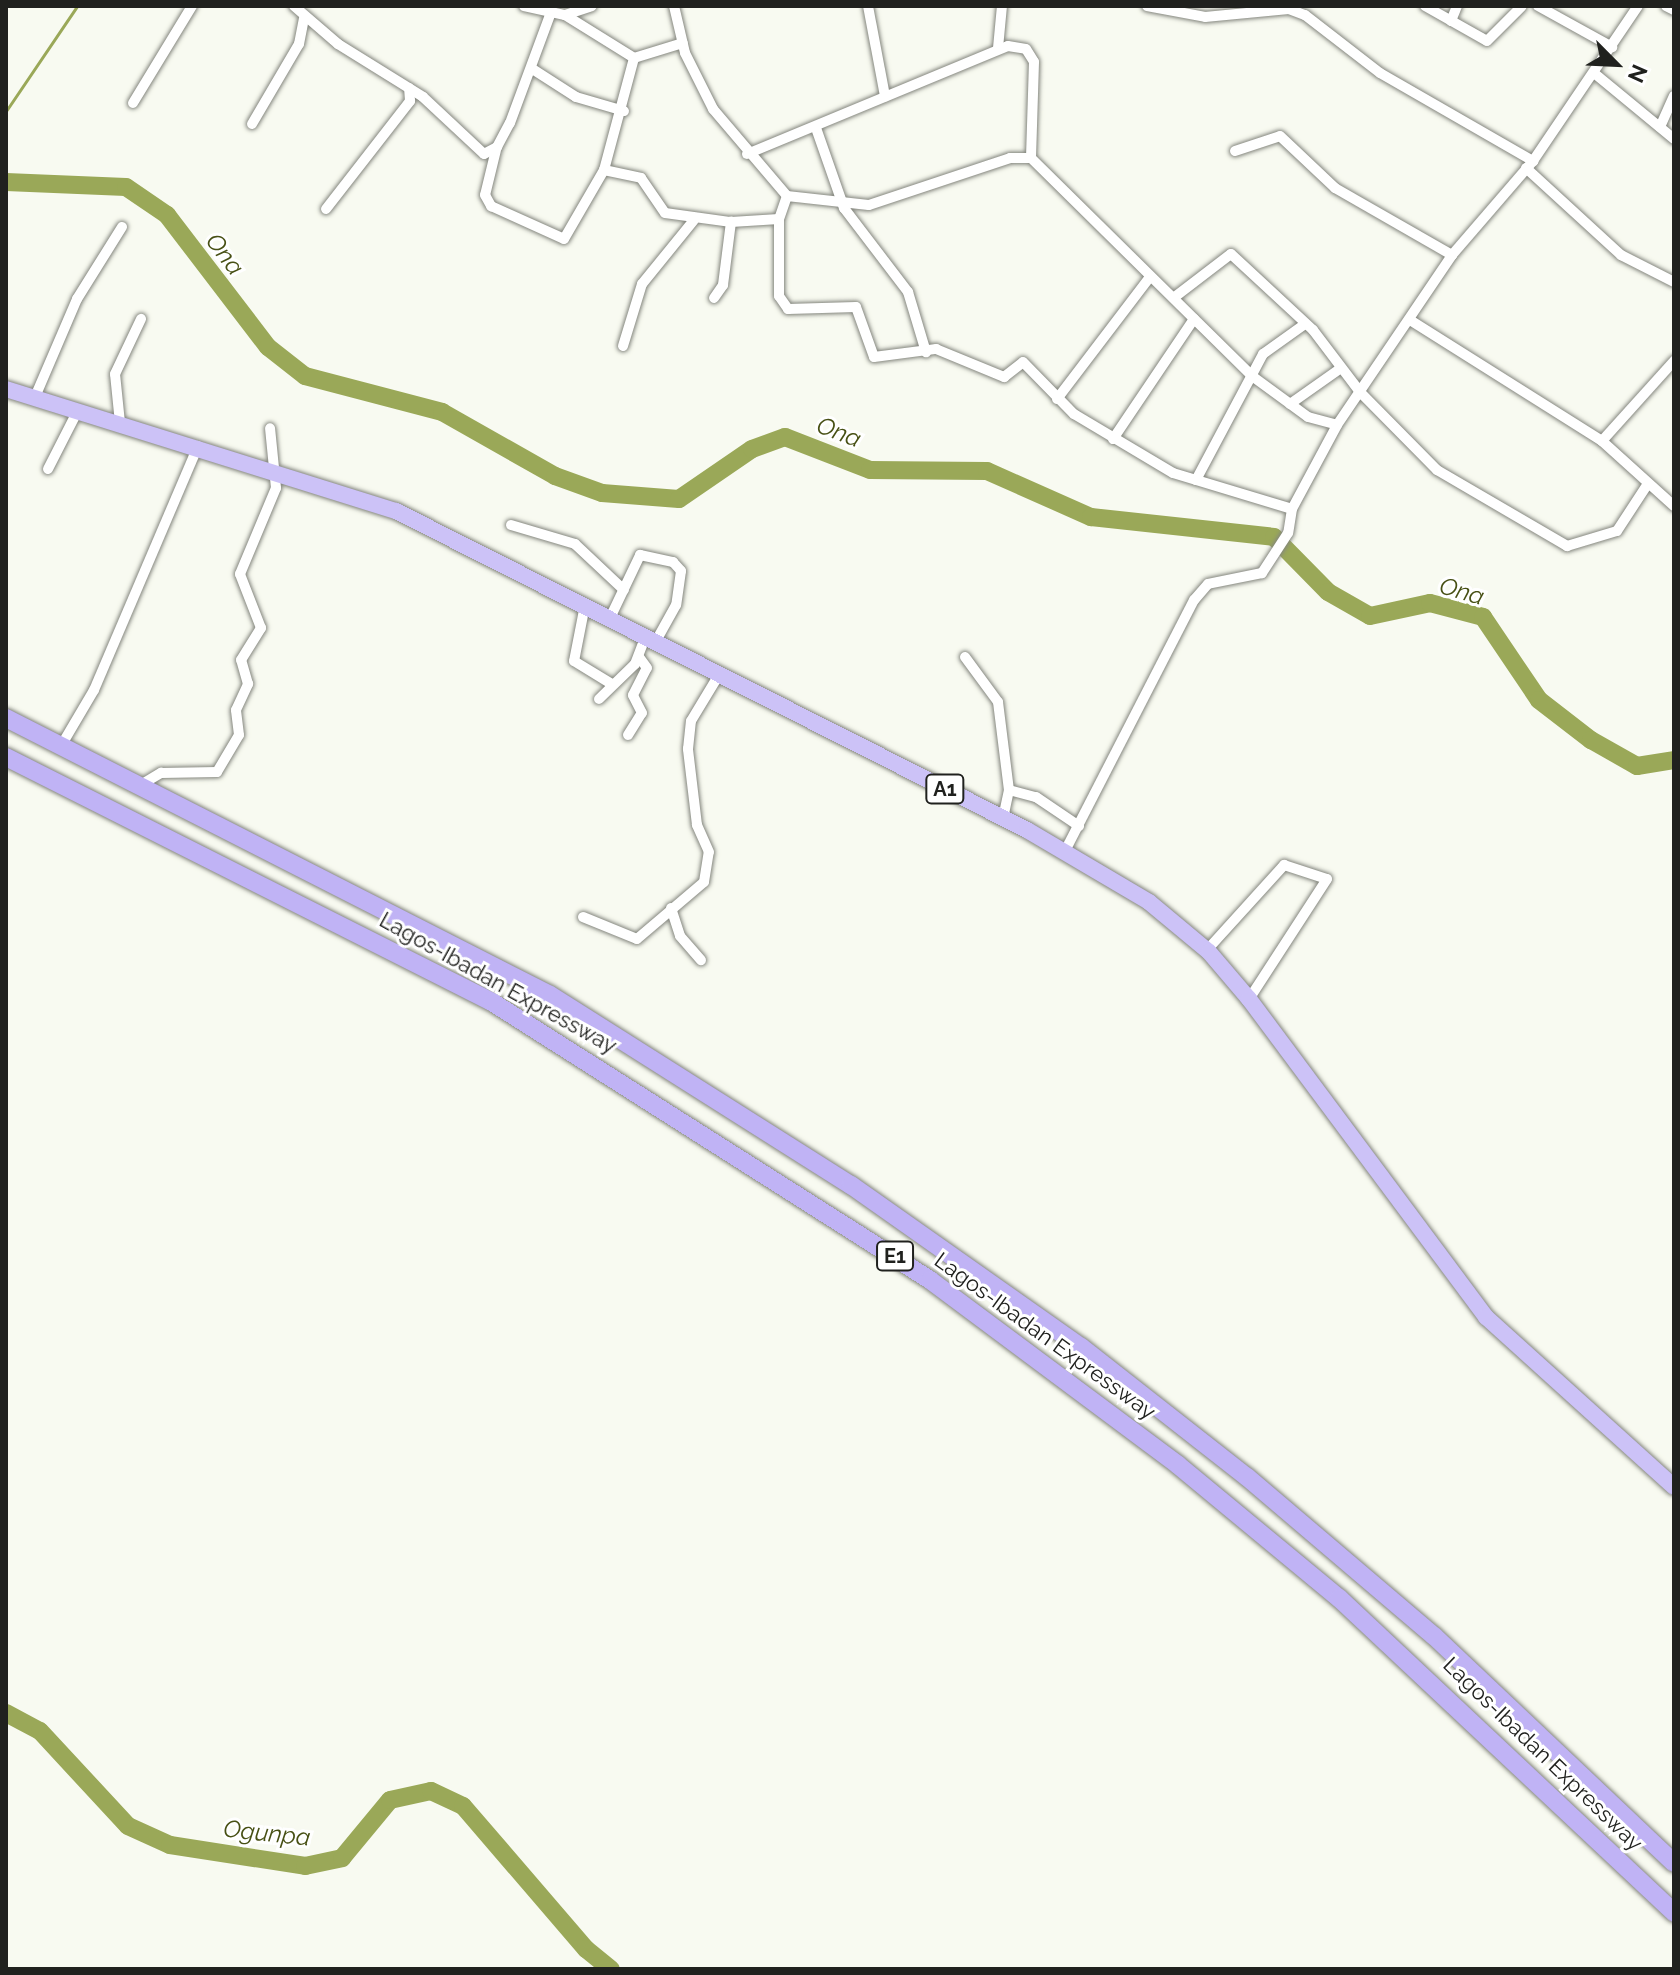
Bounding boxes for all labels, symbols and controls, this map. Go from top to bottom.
north arrow [1576,24,1656,104]
text: N [1623,61,1653,87]
water label: Ona [200,227,250,281]
water label: Ona [813,410,865,454]
water label: Ona [1436,571,1488,611]
road number: A1 [925,773,965,805]
street label: Lagos-Ibadan Expressway [375,907,621,1059]
road number: E1 [875,1240,915,1272]
street label: Lagos-Ibadan Expressway [929,1247,1161,1425]
street label: Lagos-Ibadan Expressway [1438,1652,1648,1856]
water label: Ogunpa [222,1814,312,1852]

